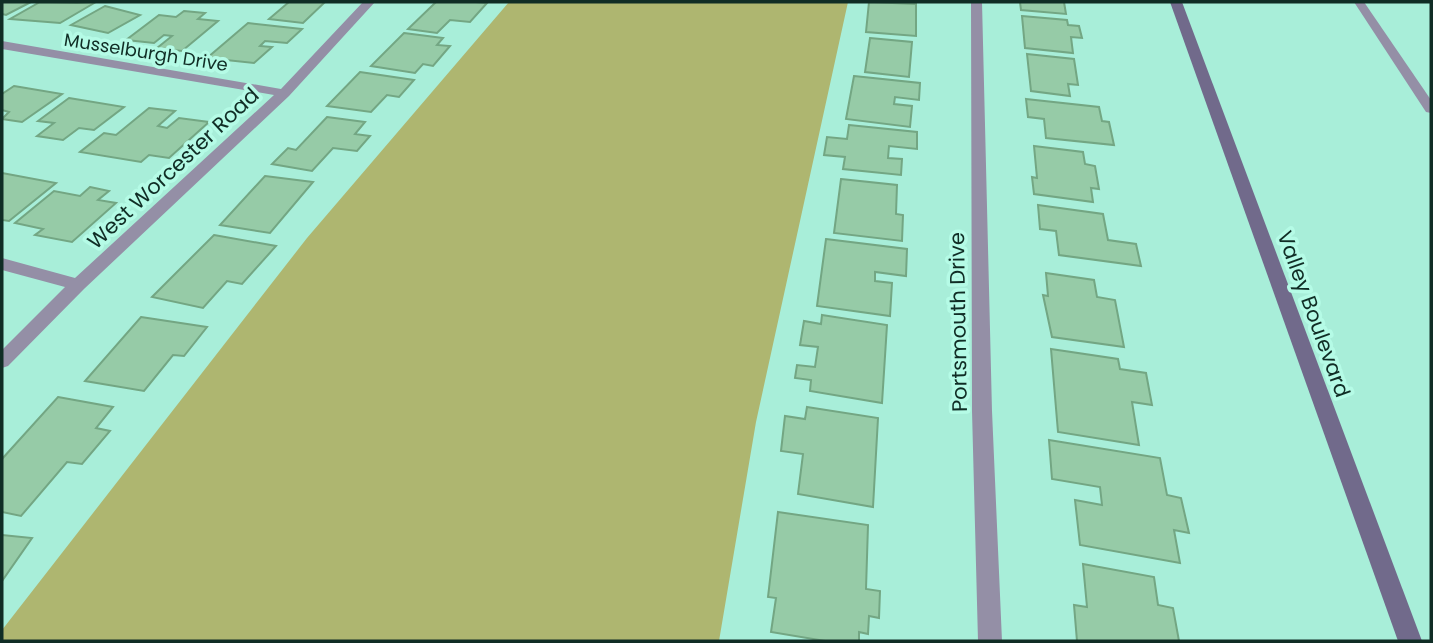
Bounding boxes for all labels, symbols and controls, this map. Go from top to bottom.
street label: Musselburgh Drive [62,27,230,77]
street label: West Worcester Road [81,81,265,255]
street label: Valley Boulevard [1270,227,1358,401]
street label: Portsmouth Drive [942,232,974,412]

